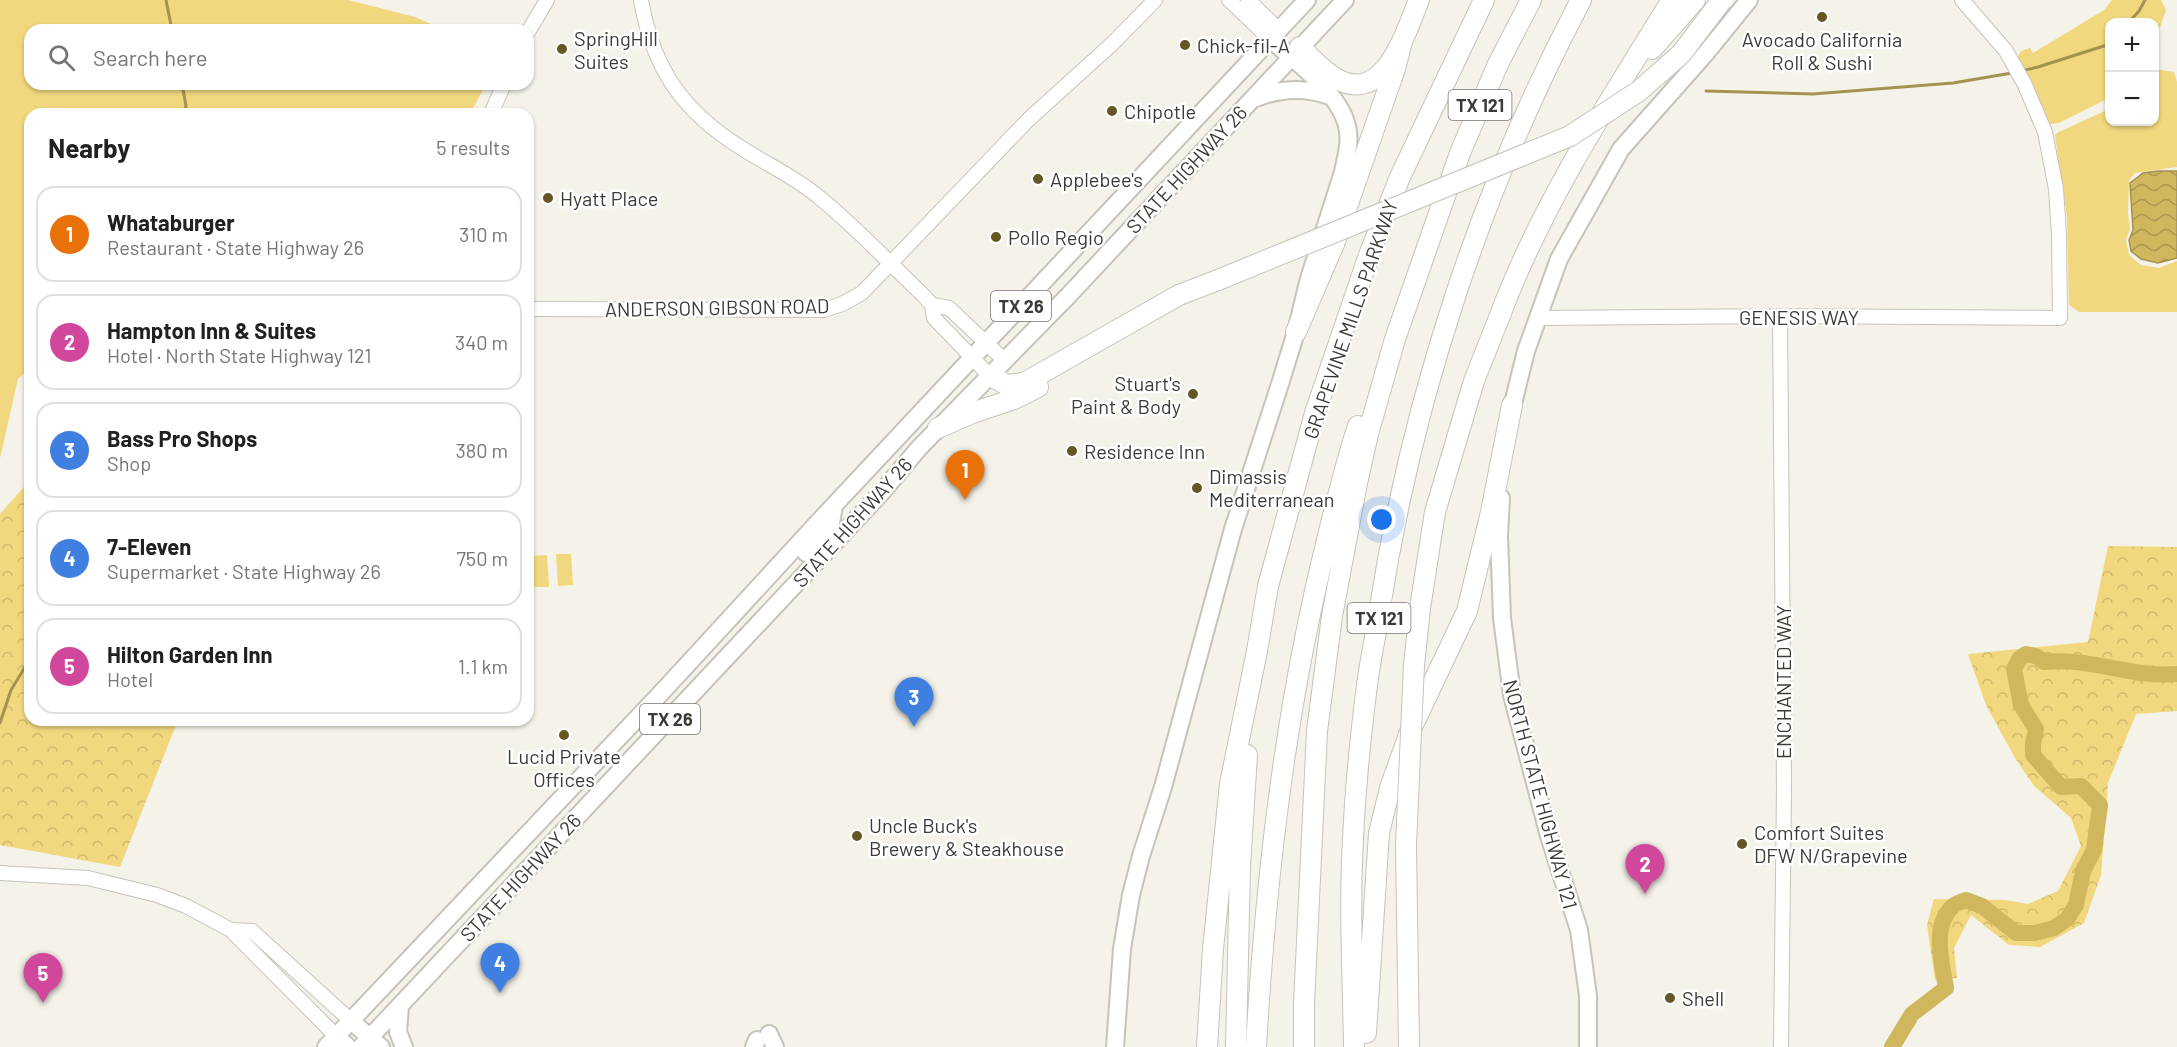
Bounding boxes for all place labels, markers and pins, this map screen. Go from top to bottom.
marker: Avocado California Roll & Sushi [1815,10,1829,24]
place label: SpringHill Suites [574,26,658,73]
place label: Avocado California Roll & Sushi [1742,27,1902,74]
place label: Chick-fil-A [1197,33,1290,57]
marker: Chick-fil-A [1178,38,1192,52]
marker: SpringHill Suites [555,42,569,56]
place label: Chipotle [1124,99,1196,123]
marker: Chipotle [1105,104,1119,118]
place label: Applebee's [1050,167,1143,191]
marker: Applebee's [1031,172,1045,186]
place label: Hyatt Place [560,186,658,210]
marker: Hyatt Place [541,191,555,205]
place label: Pollo Regio [1008,225,1104,249]
marker: Pollo Regio [989,230,1003,244]
place label: Stuart's Paint & Body [1071,371,1181,418]
marker: Stuart's Paint & Body [1186,387,1200,401]
place label: Residence Inn [1084,439,1205,463]
marker: Residence Inn [1065,444,1079,458]
pin: 1 [946,450,984,500]
place label: Dimassis Mediterranean [1209,464,1335,511]
marker: Dimassis Mediterranean [1190,481,1204,495]
pin: 3 [894,678,934,727]
marker: Lucid Private Offices [557,728,571,742]
place label: Lucid Private Offices [507,744,621,791]
place label: Uncle Buck's Brewery & Steakhouse [869,813,1064,860]
place label: Comfort Suites DFW N/Grapevine [1754,820,1908,867]
marker: Uncle Buck's Brewery & Steakhouse [850,829,864,843]
marker: Comfort Suites DFW N/Grapevine [1735,837,1749,851]
pin: 2 [1626,844,1664,894]
pin: 4 [480,944,520,993]
pin: 5 [24,954,63,1003]
place label: Shell [1682,986,1724,1010]
marker: Shell [1663,991,1677,1005]

